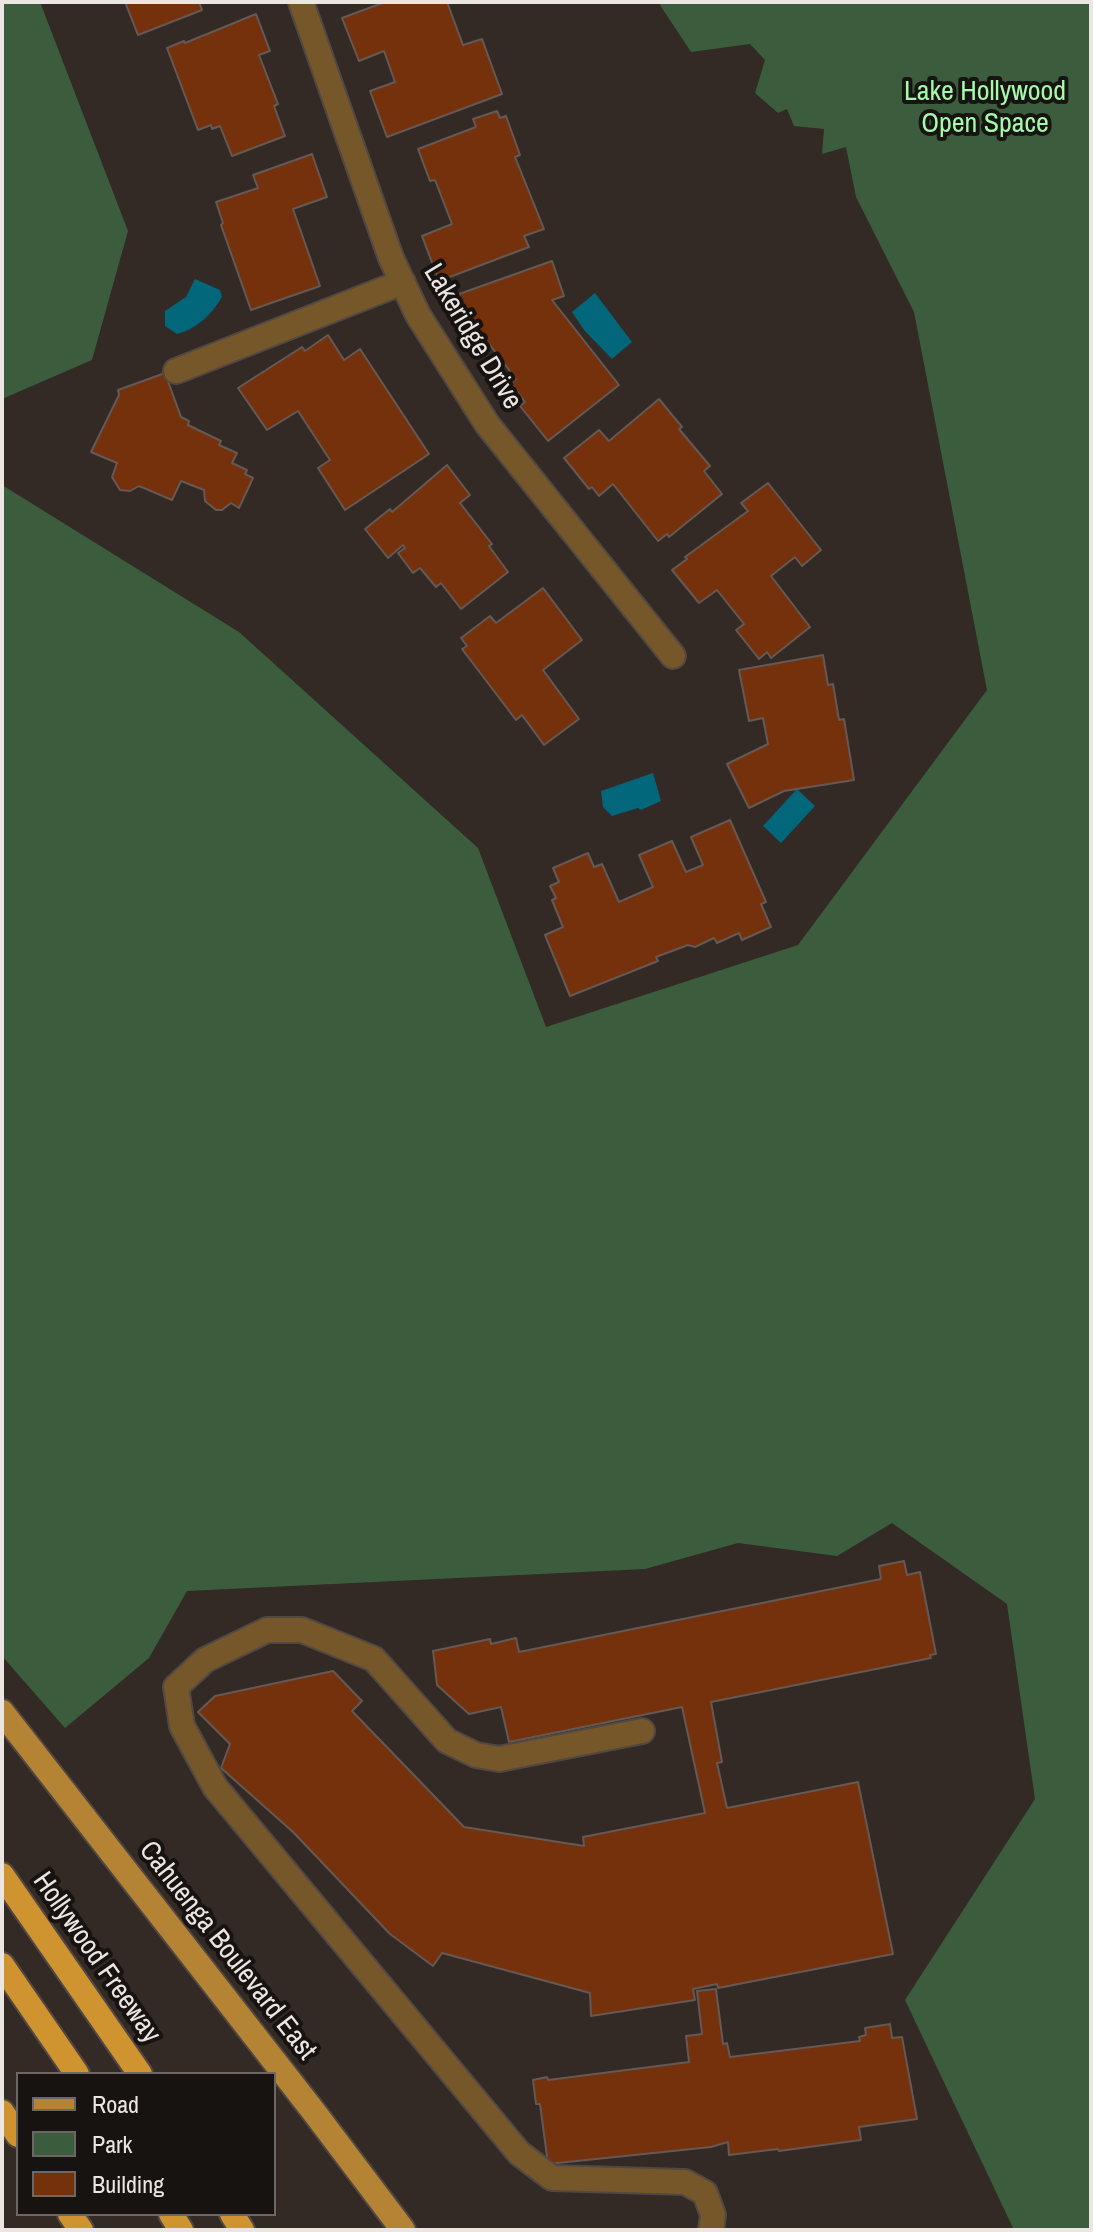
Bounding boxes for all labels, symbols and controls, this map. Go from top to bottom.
park label: Lake Hollywood Open Space [904,75,1066,141]
street label: Lakeridge Drive [416,258,528,416]
street label: Cahuenga Boulevard East [131,1835,323,2067]
street label: Hollywood Freeway [25,1866,167,2050]
legend [16,2072,276,2216]
text: Road [92,2088,139,2120]
text: Park [92,2128,132,2160]
text: Building [92,2168,164,2200]

